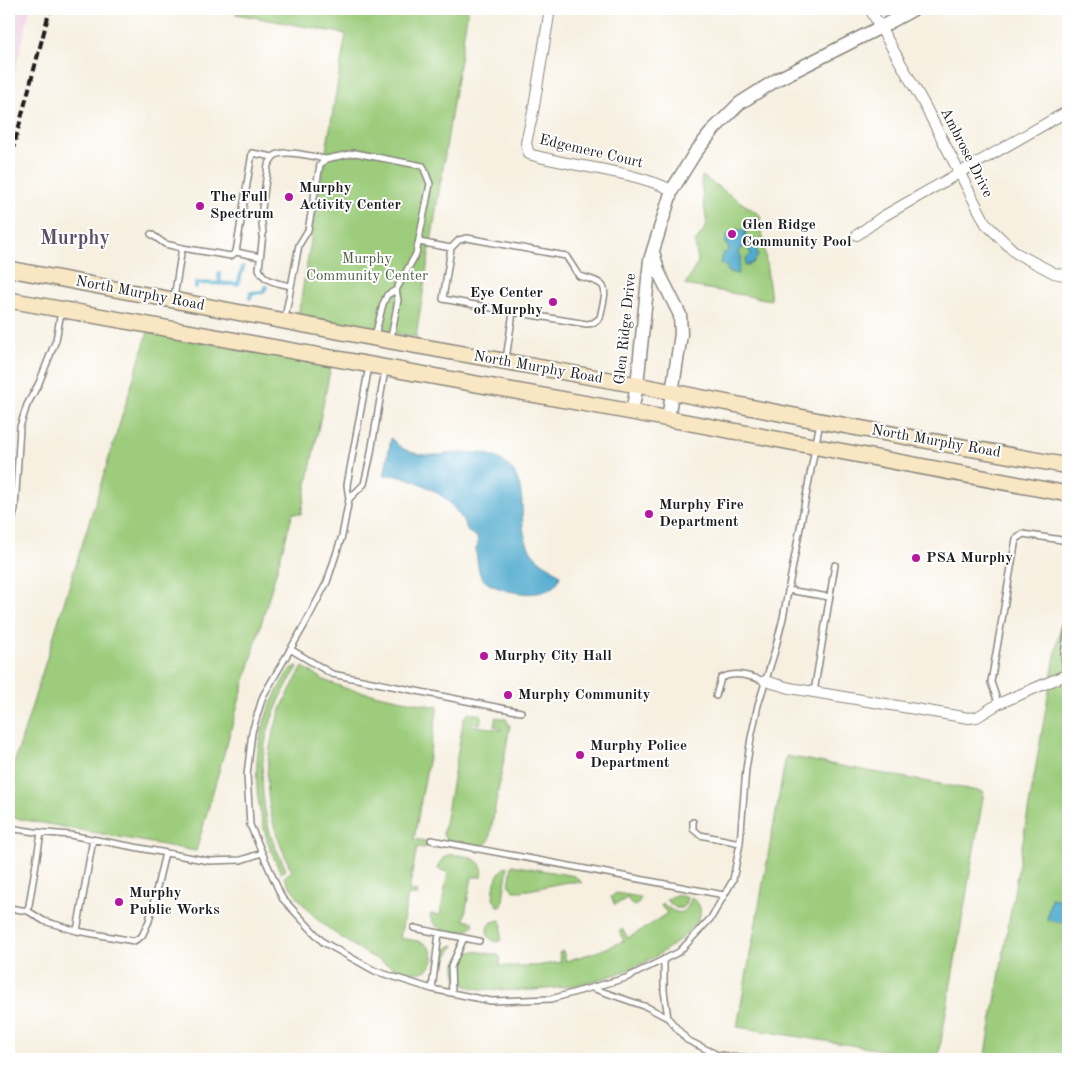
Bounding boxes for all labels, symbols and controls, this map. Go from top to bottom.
street label: Ambrose Drive [937,106,995,200]
street label: Edgemere Court [538,133,644,171]
place label: Murphy Activity Center [299,181,401,213]
place label: The Full Spectrum [210,190,274,222]
marker: Murphy Activity Center [283,191,295,203]
marker: The Full Spectrum [194,200,206,212]
place label: Glen Ridge Community Pool [742,218,852,250]
marker: Glen Ridge Community Pool [726,228,738,240]
district label: Murphy [40,229,110,249]
park label: Murphy Community Center [306,252,428,284]
street label: Glen Ridge Drive [613,272,639,385]
street label: North Murphy Road [74,274,206,314]
place label: Eye Center of Murphy [470,286,543,318]
marker: Eye Center of Murphy [547,296,559,308]
street label: North Murphy Road [472,349,604,387]
street label: North Murphy Road [870,423,1002,461]
place label: Murphy Fire Department [659,498,744,530]
marker: Murphy Fire Department [643,508,655,520]
place label: PSA Murphy [926,551,1013,566]
marker: PSA Murphy [910,552,922,564]
place label: Murphy City Hall [494,649,612,664]
marker: Murphy City Hall [478,650,490,662]
place label: Murphy Community [518,688,651,703]
marker: Murphy Community [502,689,514,701]
place label: Murphy Police Department [590,739,687,771]
marker: Murphy Police Department [574,749,586,761]
place label: Murphy Public Works [129,886,220,918]
marker: Murphy Public Works [113,896,125,908]

